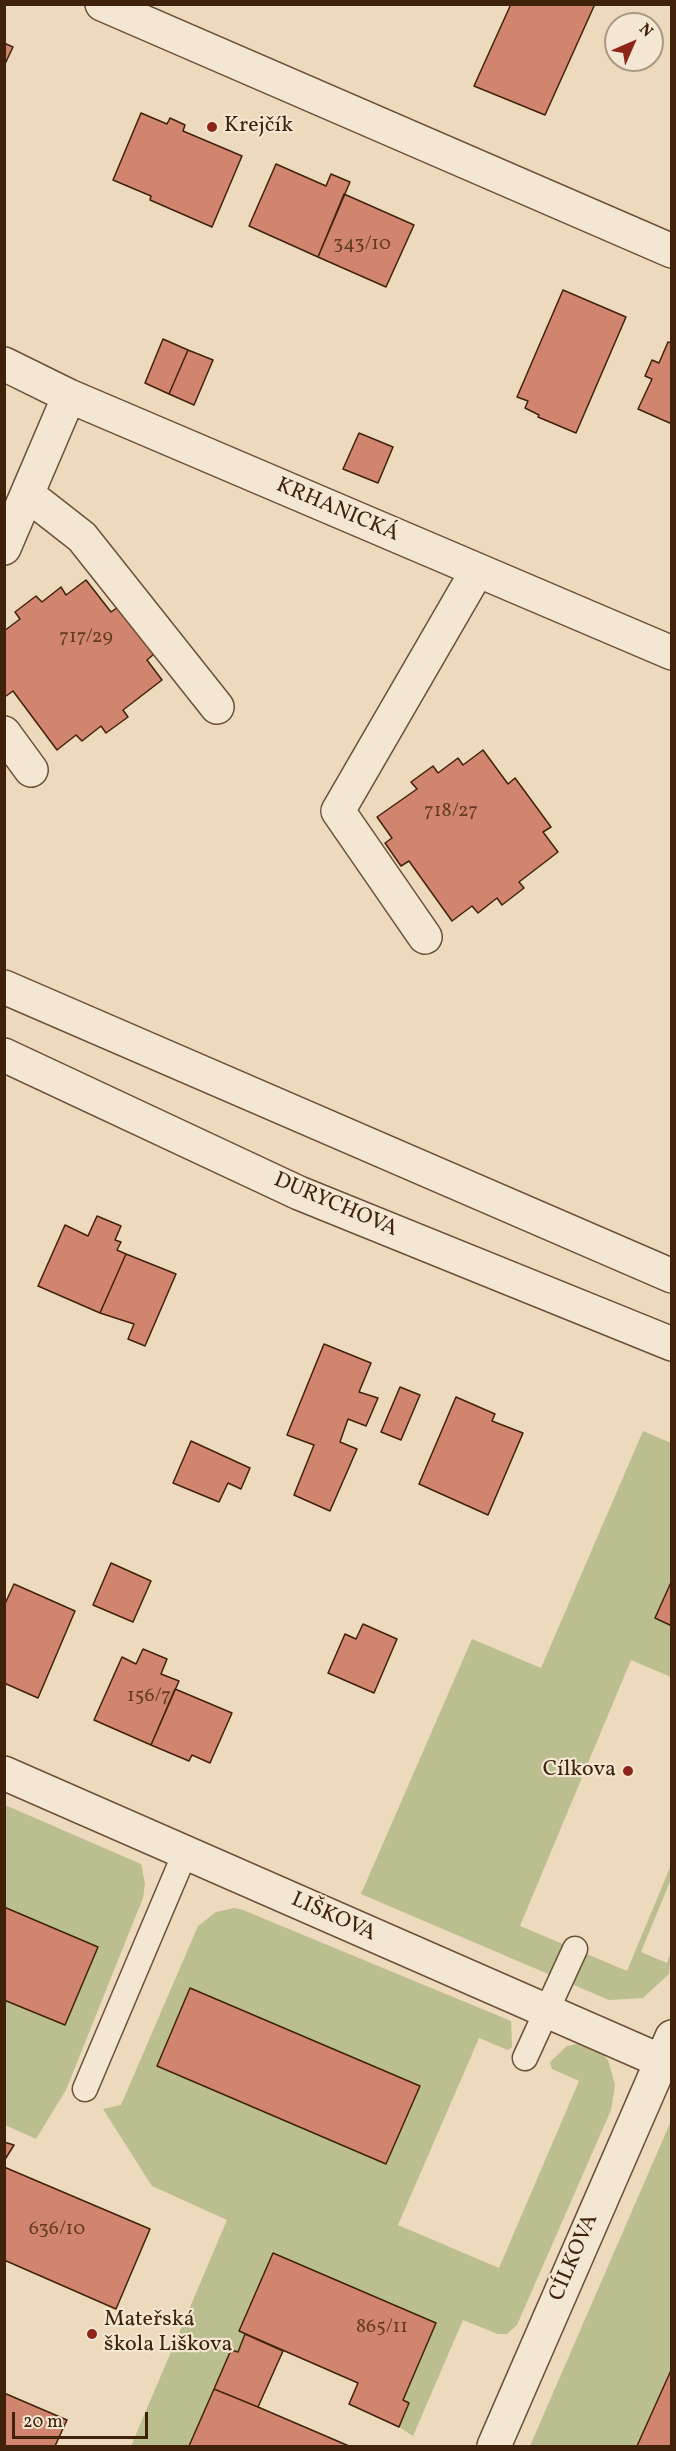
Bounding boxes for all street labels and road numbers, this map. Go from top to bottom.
street label: KRHANICKÁ [272,473,402,549]
street label: DURYCHOVA [269,1168,401,1244]
street label: LIŠKOVA [287,1888,379,1948]
street label: CÍLKOVA [545,2210,605,2306]

